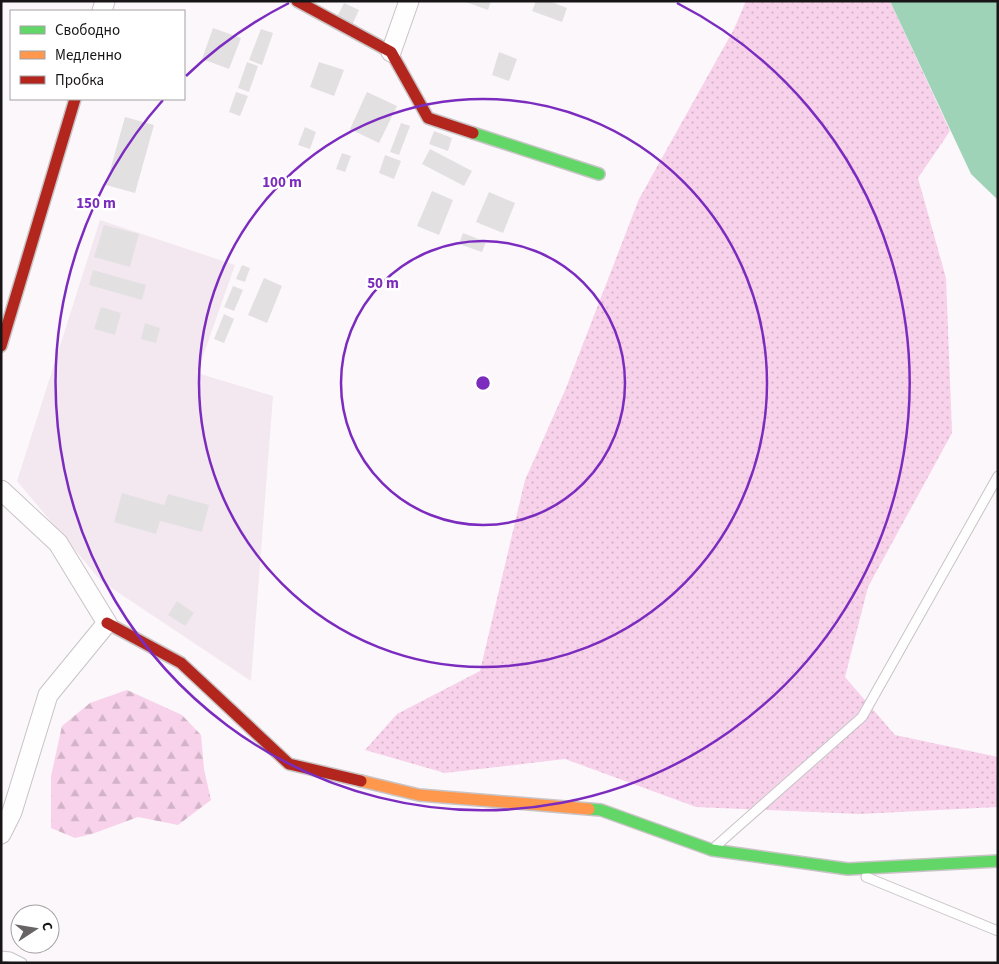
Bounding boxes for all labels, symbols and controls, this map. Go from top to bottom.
legend [10,10,185,100]
text: Свободно [55,20,120,41]
text: Медленно [55,45,122,66]
text: Пробка [55,70,104,91]
text: 100 m [262,172,302,193]
text: 150 m [76,193,116,214]
text: 50 m [367,273,399,294]
centre of rings [474,374,492,392]
north arrow [10,904,60,954]
text: С [36,920,57,933]

